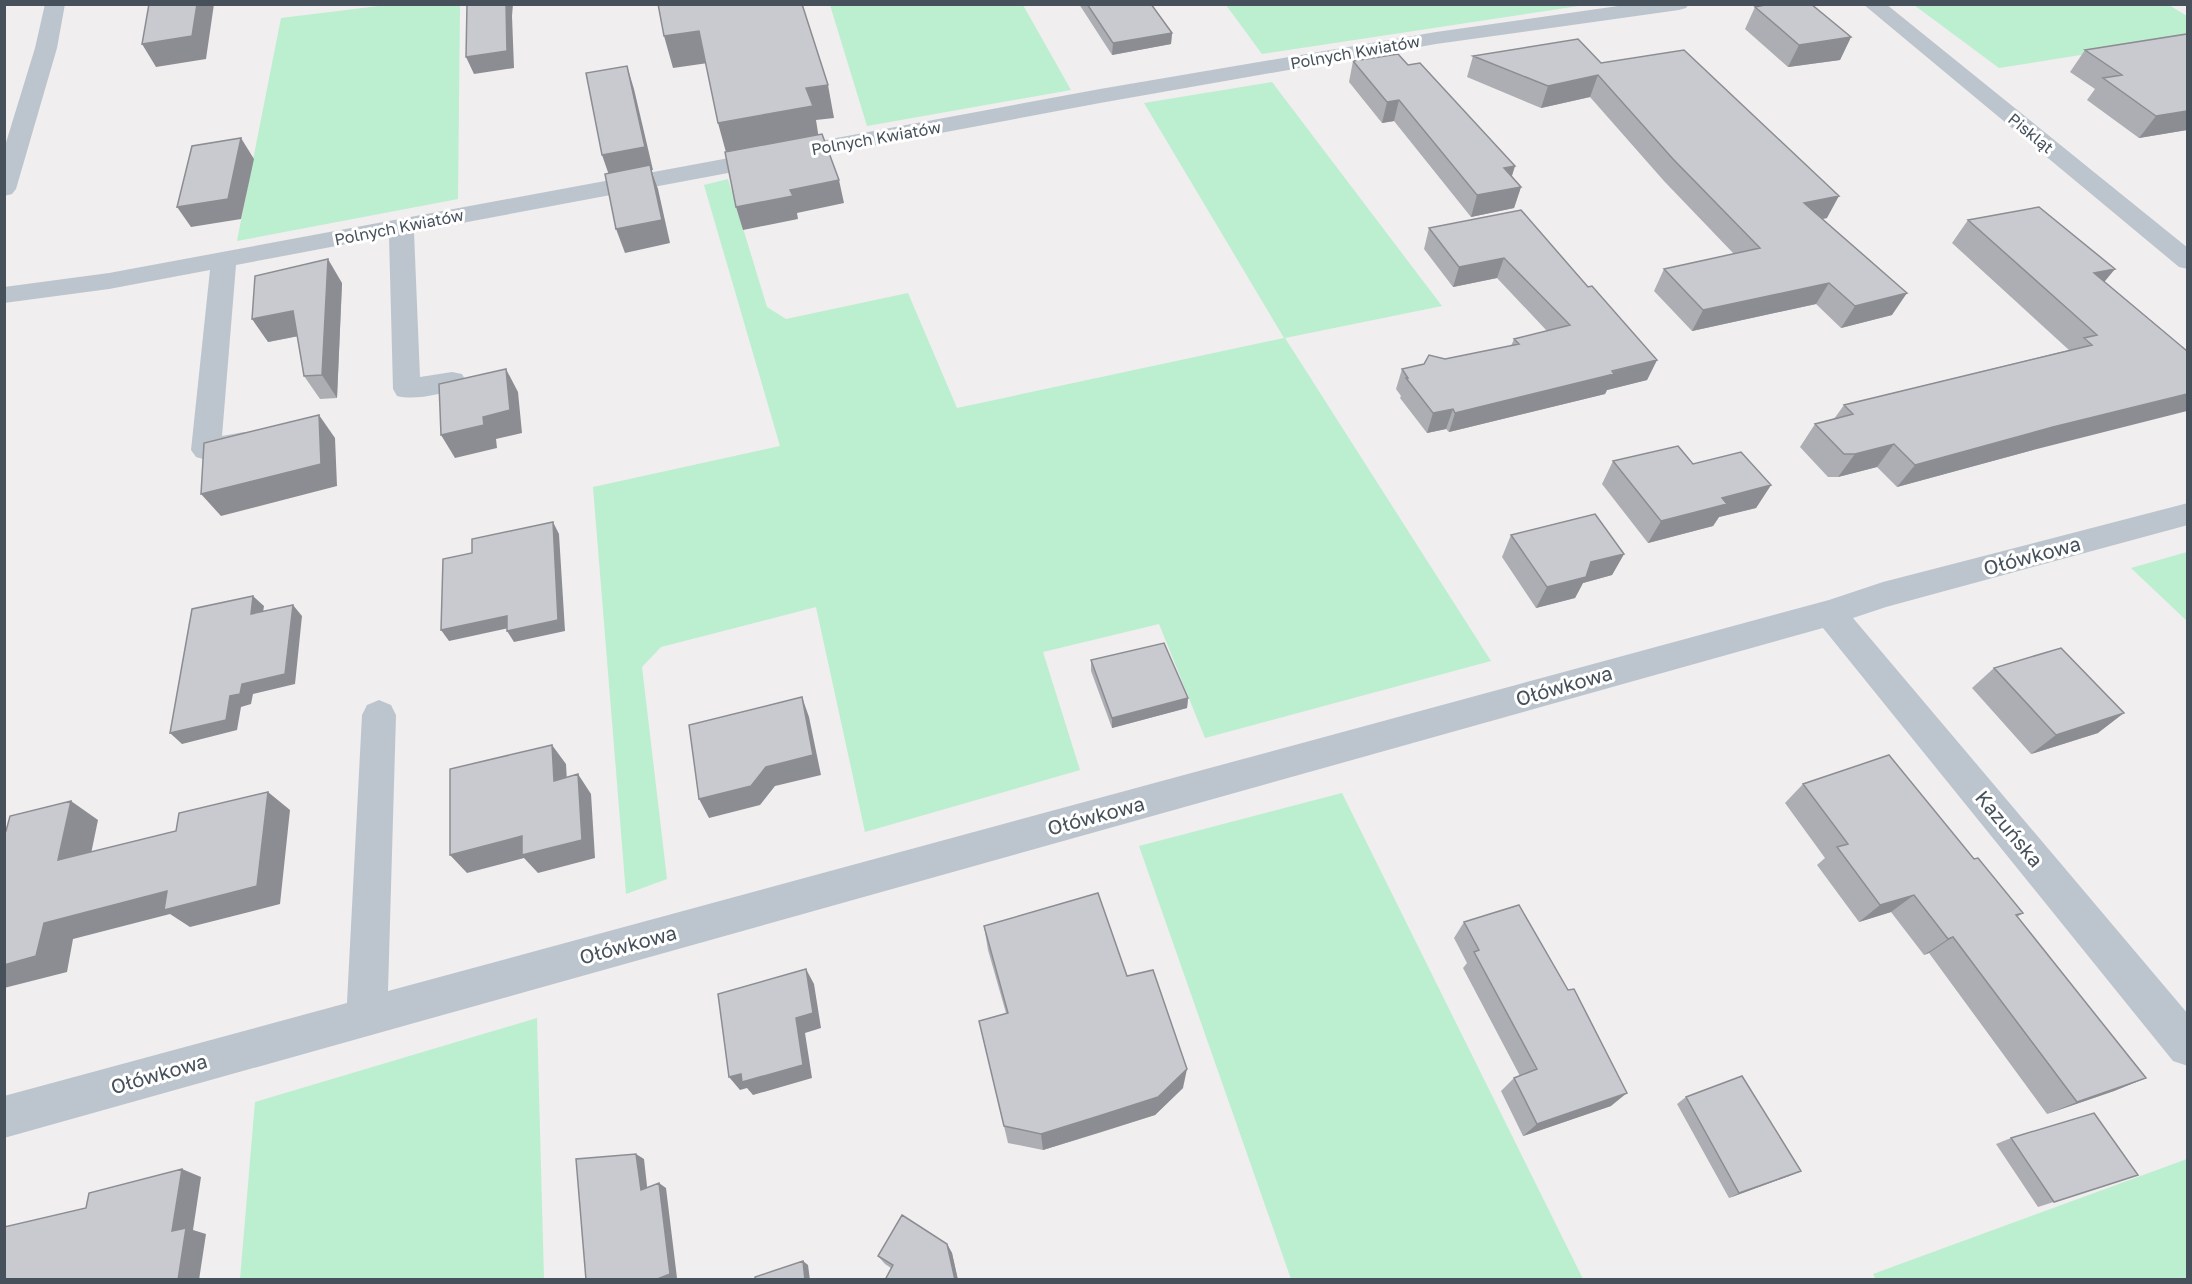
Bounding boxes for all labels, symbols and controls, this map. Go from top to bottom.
street label: Polnych Kwiatów [1289,31,1421,73]
street label: Piskląt [2004,109,2058,157]
street label: Polnych Kwiatów [810,117,942,159]
street label: Polnych Kwiatów [333,205,465,249]
street label: Ołówkowa [1981,531,2083,579]
street label: Ołówkowa [1513,660,1615,710]
street label: Kazuńska [1971,785,2049,872]
street label: Ołówkowa [1045,791,1147,839]
street label: Ołówkowa [577,920,679,968]
street label: Ołówkowa [108,1048,210,1098]

